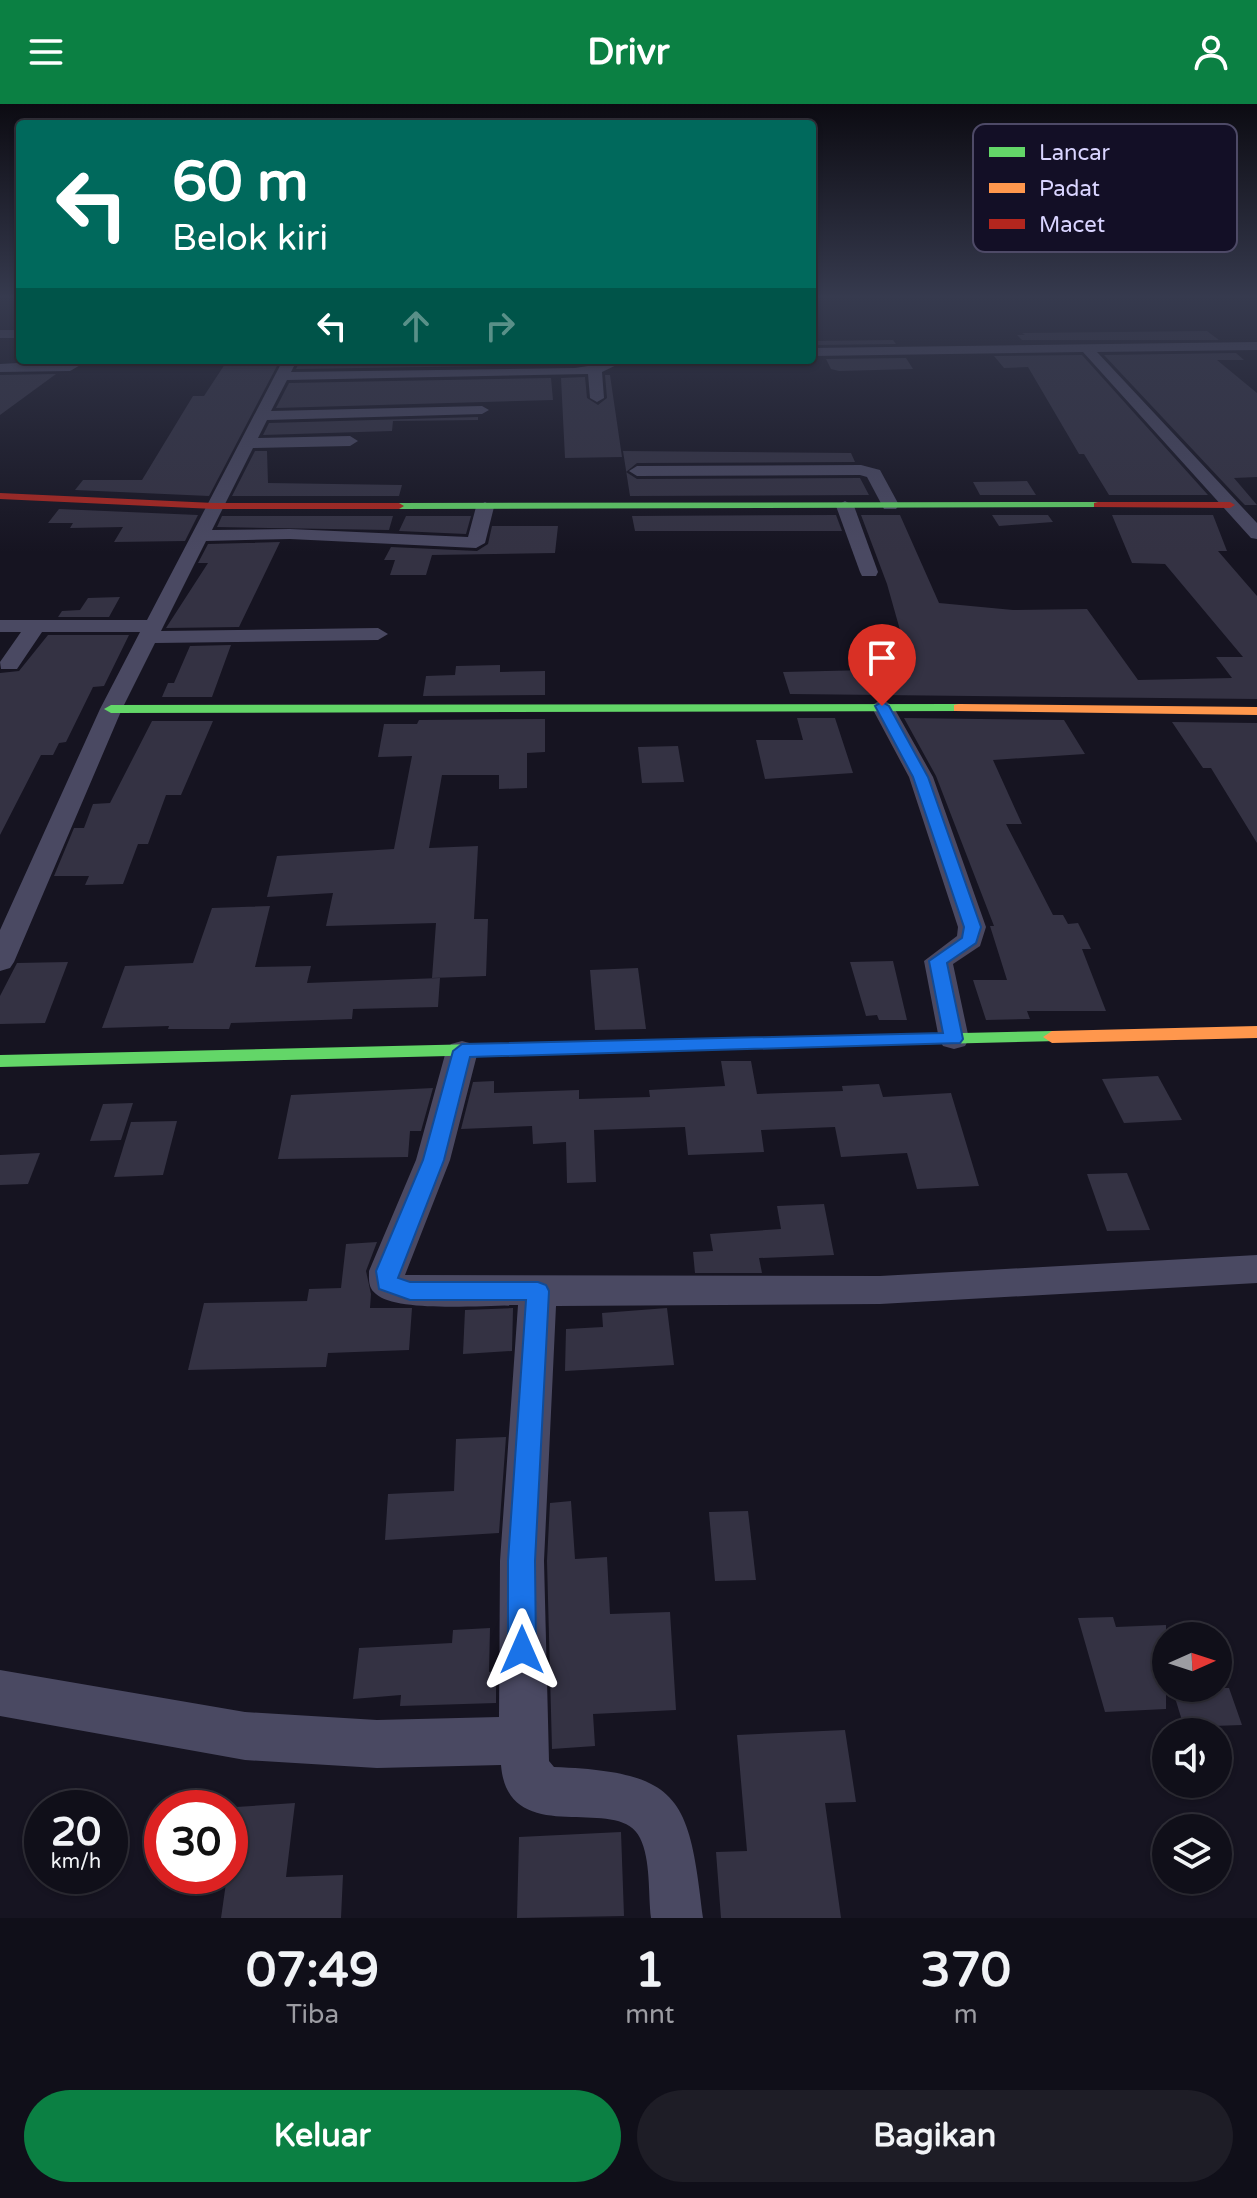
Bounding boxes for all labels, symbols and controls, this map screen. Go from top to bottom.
icon: menu [24,30,68,74]
icon: person [1189,30,1233,74]
text: Drivr [587,31,670,74]
legend [973,124,1237,252]
text: Lancar [1039,140,1111,166]
text: 60 m [172,149,308,216]
icon: left [40,152,144,256]
text: Padat [1039,176,1100,202]
text: Macet [1039,212,1105,238]
text: Belok kiri [172,217,328,260]
icon: left [310,304,354,348]
icon: ahead [394,304,438,348]
icon: right [478,304,522,348]
pin [848,624,916,706]
icon: arrive [860,636,904,680]
position arrow [480,1608,564,1692]
north arrow [1152,1622,1232,1702]
map controls [1152,1622,1232,1894]
button: sound [1152,1718,1232,1798]
speed limit sign: 30 [144,1790,248,1894]
text: 20 [51,1808,101,1856]
button: layers [1152,1814,1232,1894]
text: km/h [51,1850,101,1874]
text: 07:49 [246,1942,379,2000]
text: 1 [635,1942,665,2000]
text: 370 [920,1942,1011,2000]
text: Tiba [286,1999,339,2030]
text: mnt [625,1999,674,2030]
text: m [954,1999,978,2030]
button: Keluar [24,2090,621,2182]
button: Bagikan [637,2090,1233,2182]

